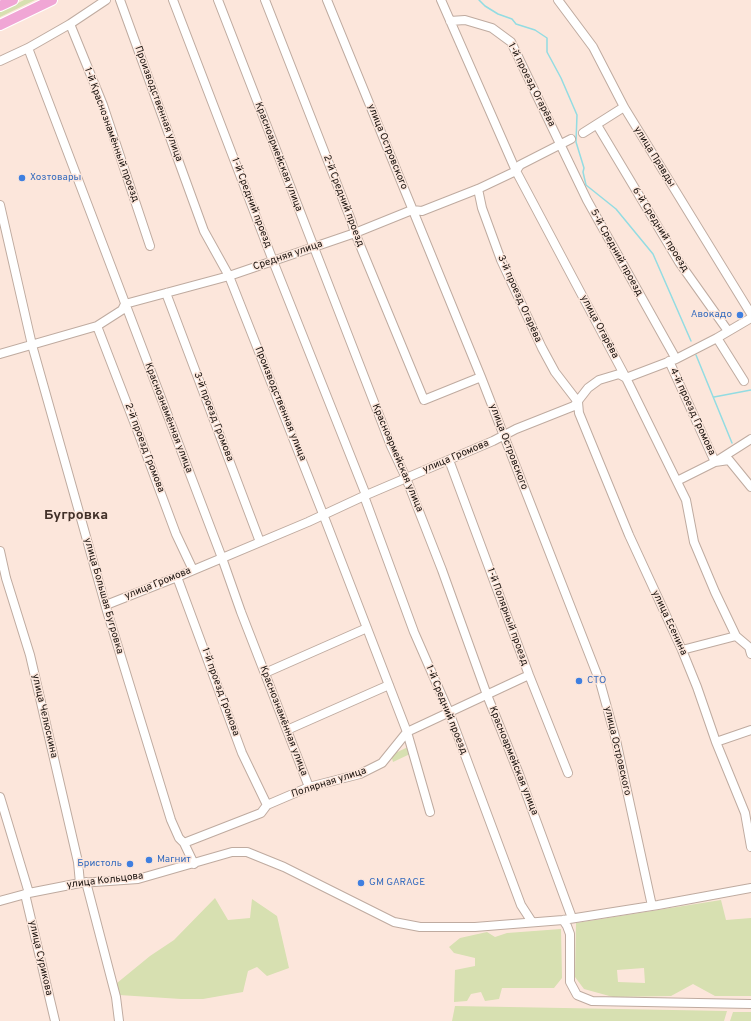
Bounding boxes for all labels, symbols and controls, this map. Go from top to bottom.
street label: 1-й проезд Огарёва [505,41,557,129]
street label: Производственная улица [131,45,185,163]
street label: 1-й Краснознамённый проезд [81,66,141,204]
street label: Красноармейская улица [252,101,304,213]
street label: улица Островского [364,102,410,192]
street label: улица Правды [631,124,677,190]
street label: 2-й Средний проезд [320,153,366,249]
street label: 1-й Средний проезд [228,156,274,250]
place label: Хозтовары [30,172,81,184]
marker: Хозтовары [17,173,27,183]
street label: 6-й Средний проезд [629,186,691,274]
street label: 5-й Средний проезд [587,207,645,299]
street label: Средняя улица [252,239,324,273]
street label: 3-й проезд Огарёва [494,253,544,345]
street label: улица Огарёва [577,293,621,361]
place label: Авокадо [691,309,732,321]
marker: Авокадо [735,310,745,320]
street label: Производственная улица [252,345,308,463]
street label: Краснознамённая улица [141,361,195,475]
street label: 4-й проезд Громова [666,366,718,458]
street label: 3-й проезд Громова [190,371,236,463]
street label: 2-й проезд Громова [121,402,167,494]
street label: Красноармейская улица [369,402,425,514]
street label: улица Островского [486,402,530,492]
street label: улица Громова [421,438,491,476]
district label: Бугровка [44,508,108,524]
street label: улица Большая Бугровка [81,537,125,655]
street label: улица Громова [123,565,193,603]
street label: 1-й Полярный проезд [484,566,530,668]
street label: улица Есенина [649,589,689,657]
street label: 1-й проезд Громова [198,646,242,738]
street label: 1-й Средний проезд [423,663,469,757]
street label: Краснознамённая улица [256,664,310,778]
street label: улица Челюскина [28,673,60,759]
place label: СТО [587,675,606,687]
marker: СТО [574,676,584,686]
street label: Красноармейская улица [486,705,540,817]
street label: улица Островского [601,705,633,797]
street label: Полярная улица [290,765,368,801]
place label: Магнит [157,854,191,866]
marker: Магнит [144,855,154,865]
place label: Бристоль [77,858,122,870]
marker: Бристоль [125,859,135,869]
street label: улица Кольцова [66,870,144,892]
place label: GM GARAGE [369,877,425,889]
marker: GM GARAGE [356,878,366,888]
street label: улица Сурикова [26,919,54,997]

